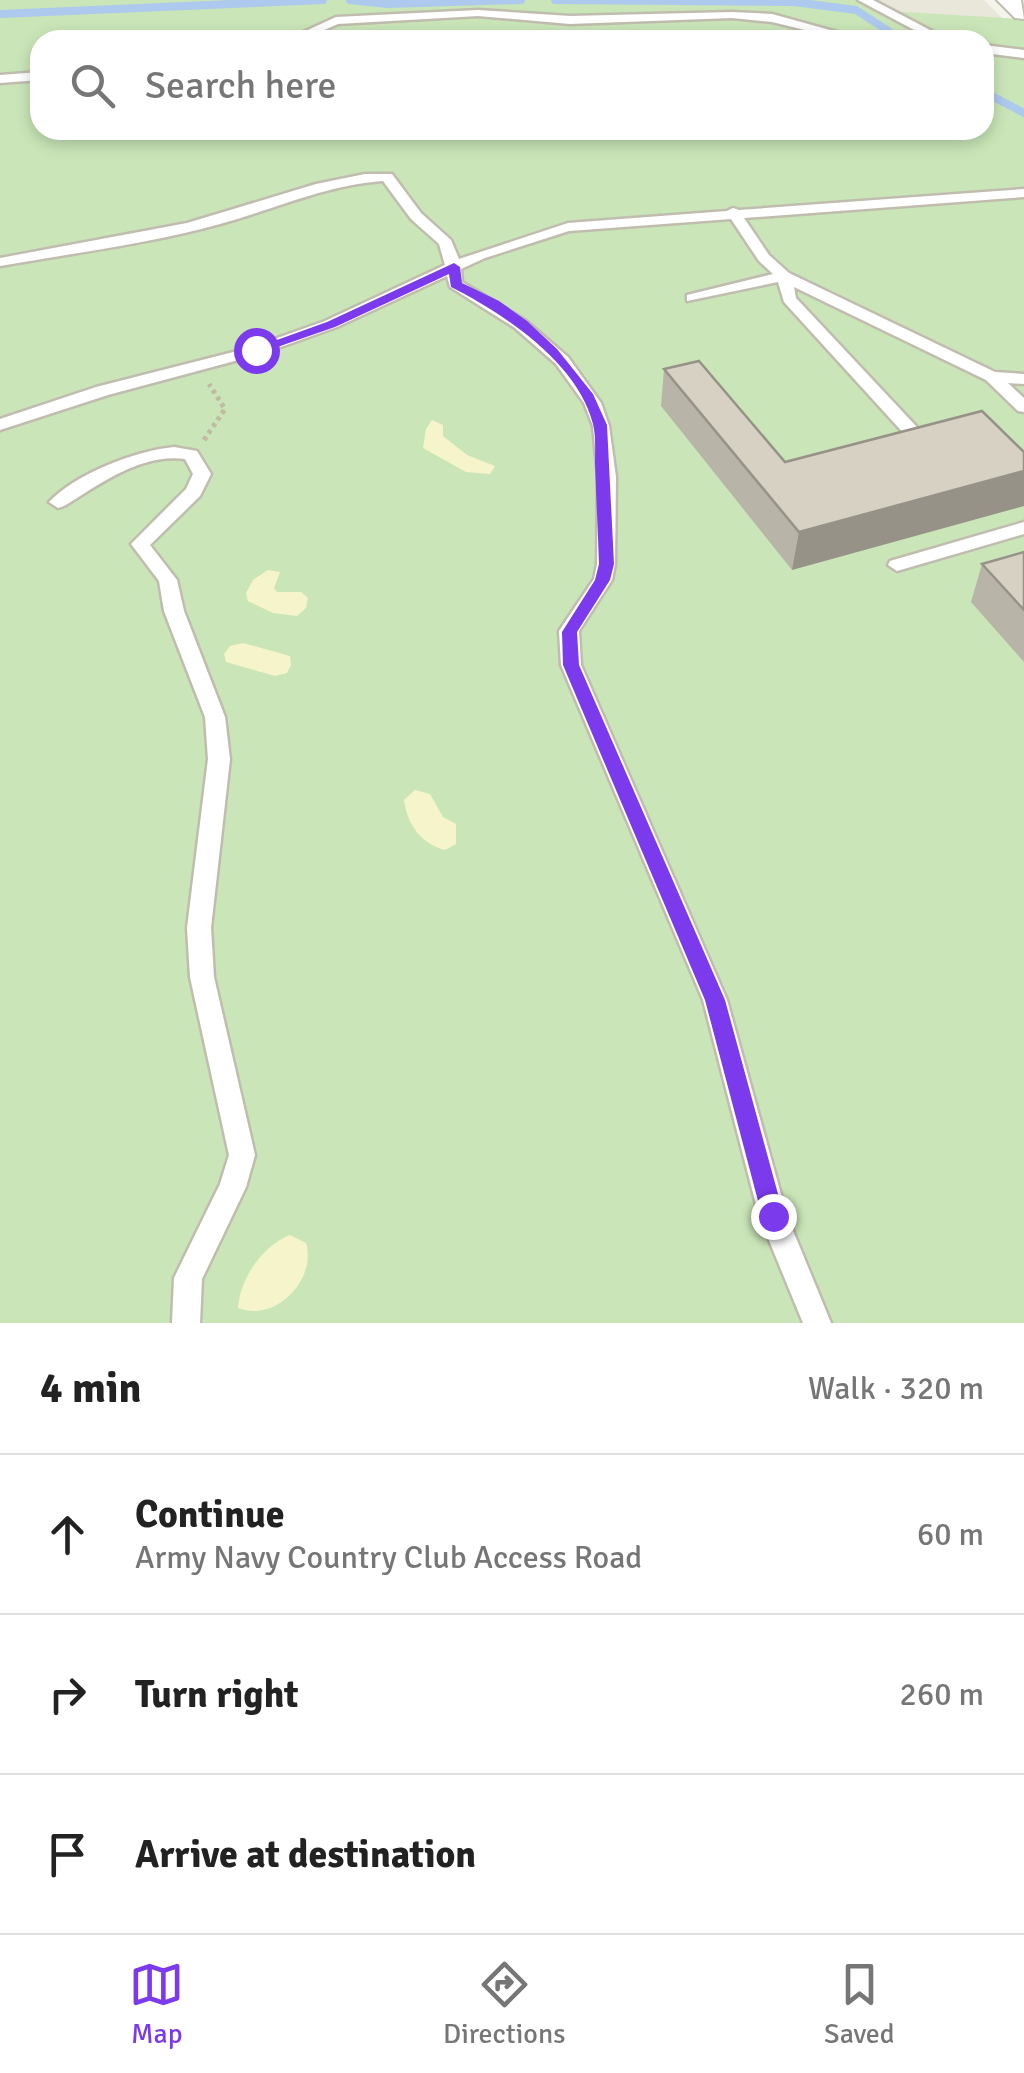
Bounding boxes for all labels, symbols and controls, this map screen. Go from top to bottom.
search box [30,30,994,140]
icon: search [65,58,120,113]
text: Search here [145,62,337,109]
route start [234,328,280,374]
route end [751,1194,797,1240]
text: 4 min [40,1363,141,1414]
text: Walk · 320 m [808,1369,984,1408]
text: Continue [135,1491,285,1538]
icon: ahead [40,1507,95,1562]
text: 60 m [917,1515,984,1554]
text: Army Navy Country Club Access Road [135,1538,642,1577]
icon: right [40,1667,95,1722]
text: Turn right [135,1671,299,1718]
text: 260 m [900,1675,984,1714]
icon: arrive [40,1827,95,1882]
text: Arrive at destination [135,1831,476,1878]
tab: Map [129,1957,184,2051]
tab: Directions [443,1957,565,2051]
tab: Saved [824,1957,895,2051]

